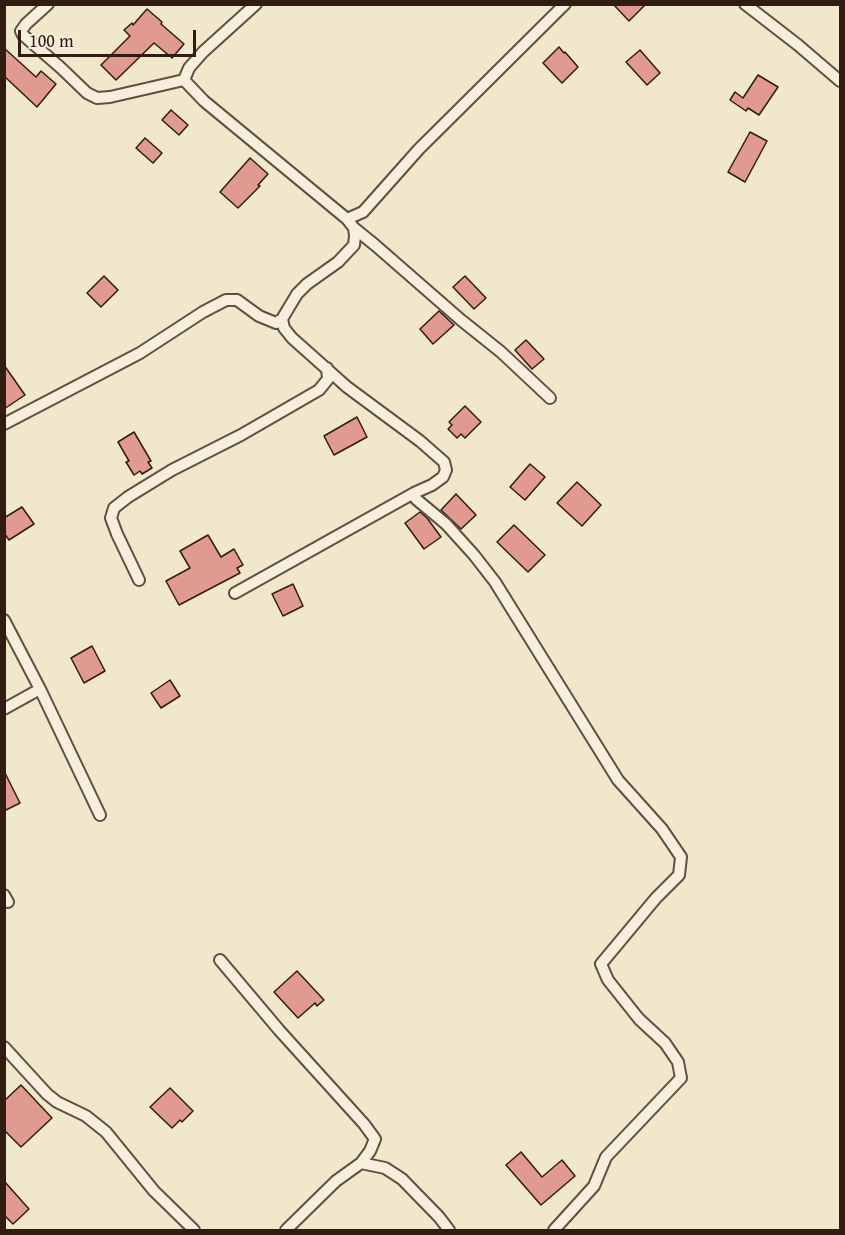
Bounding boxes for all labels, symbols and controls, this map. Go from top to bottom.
scale bar [21,18,200,56]
text: 100 m [29,27,74,54]

